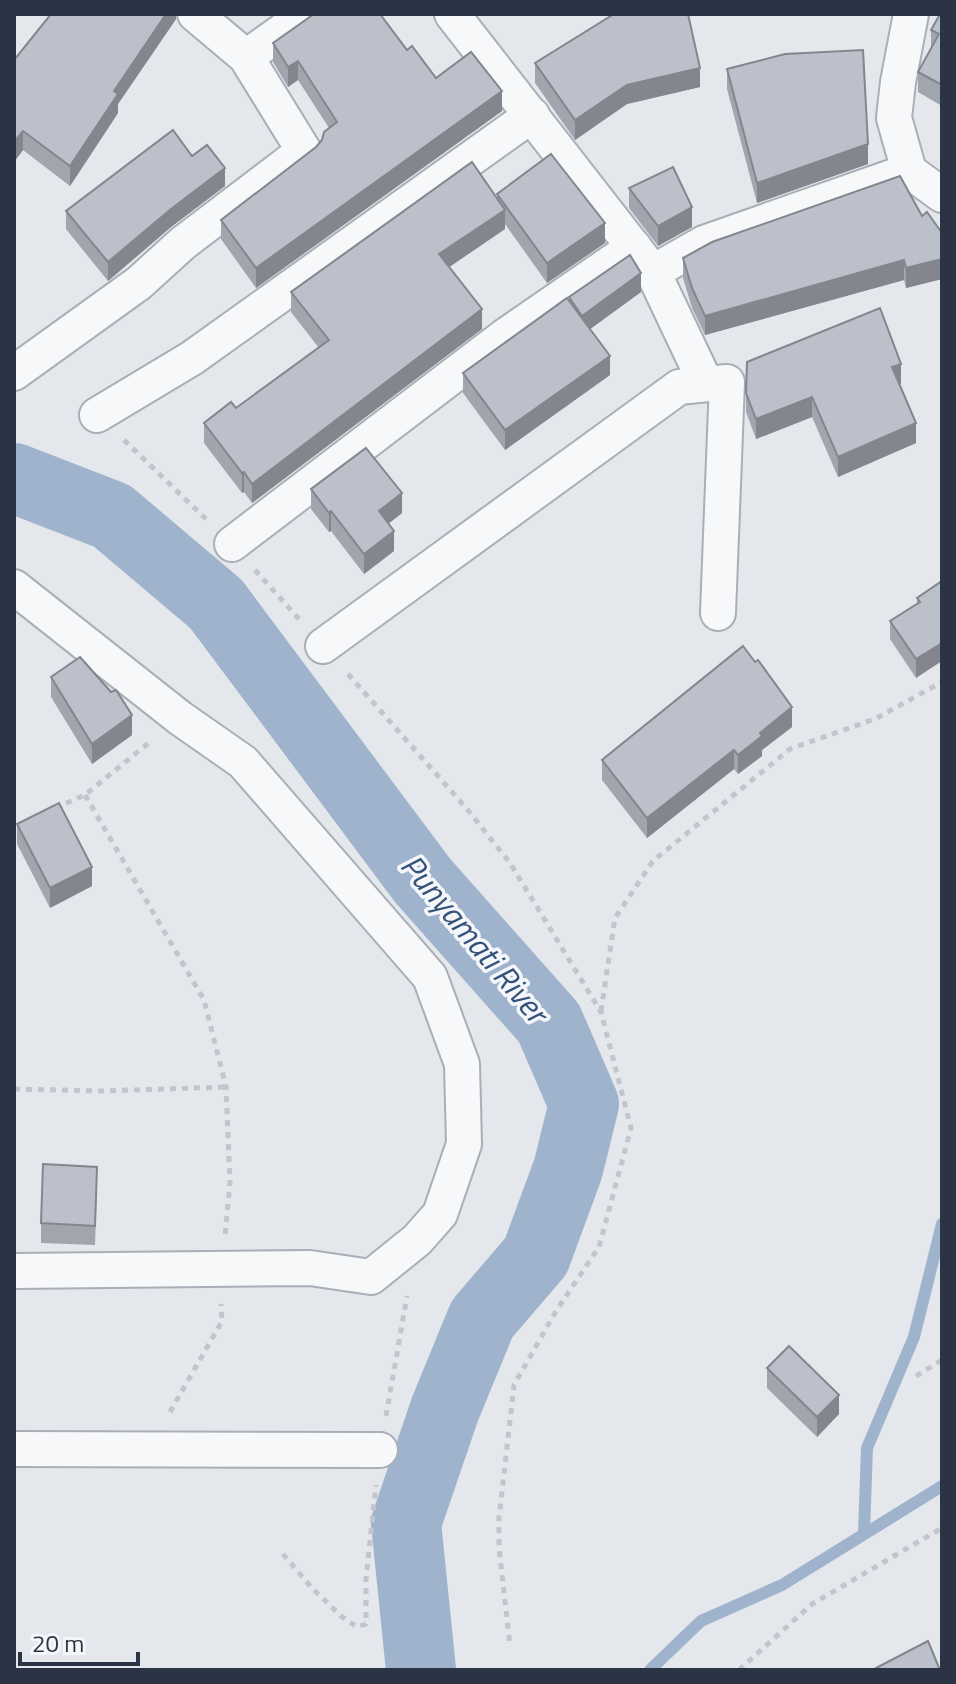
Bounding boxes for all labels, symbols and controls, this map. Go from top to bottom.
water label: Punyamati River [390,843,563,1036]
scale bar [20,1616,138,1666]
text: 20 m [32,1625,84,1661]

